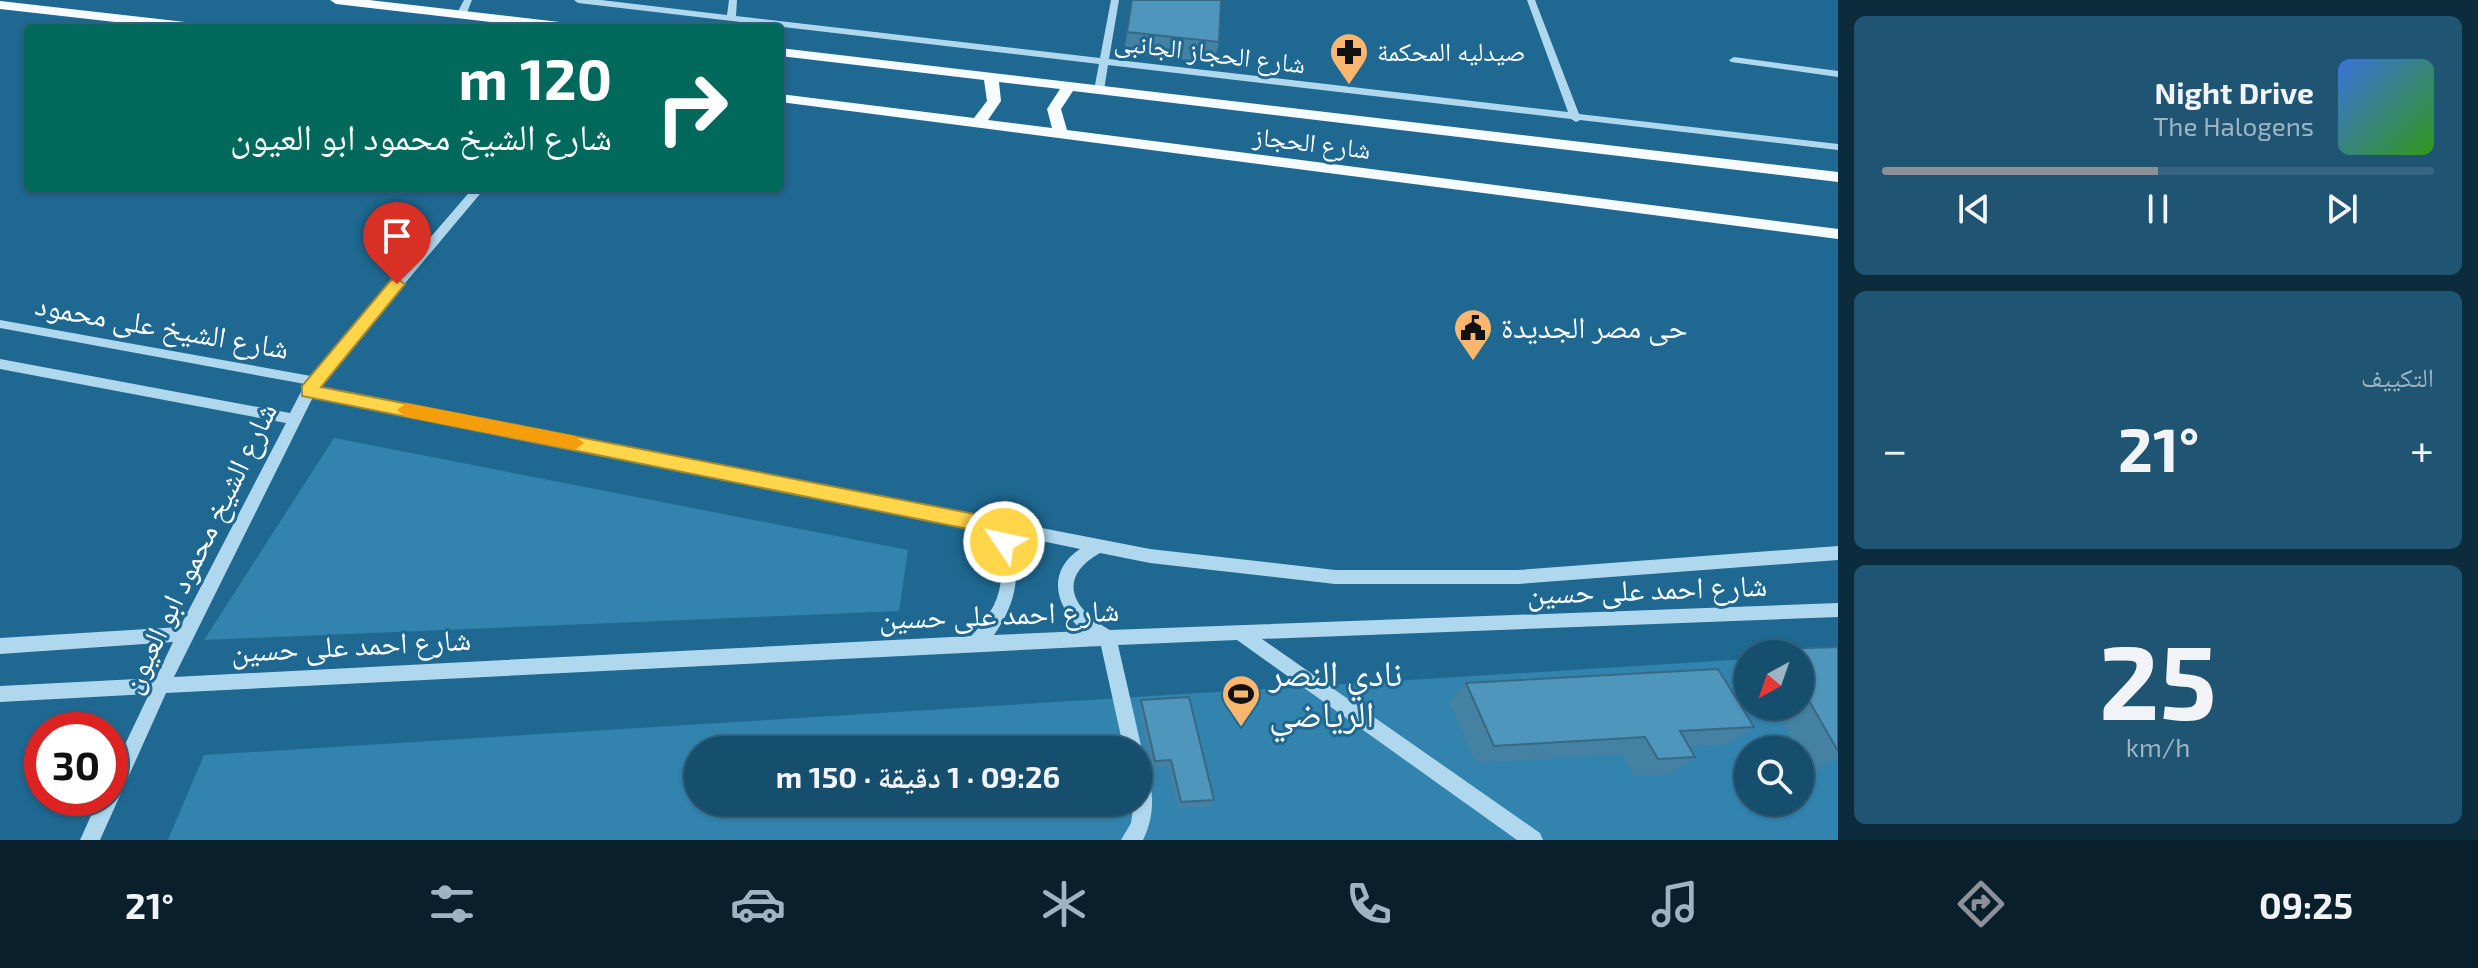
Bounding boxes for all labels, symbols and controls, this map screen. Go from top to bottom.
street label: شارع الحجاز الجانبى [1113,24,1307,81]
pharmacy icon: صيدليه المحكمة [1328,31,1370,86]
place label: صيدليه المحكمة [1377,35,1526,66]
text: 120 m [458,44,612,111]
icon: right [640,56,744,160]
text: Night Drive [2155,74,2314,110]
text: The Halogens [2153,110,2314,141]
text: شارع الشيخ محمود ابو العيون [230,114,612,157]
street label: شارع الحجاز [1250,119,1373,166]
icon: previous [1952,187,1996,231]
icon: pause [2136,187,2180,231]
icon: next [2320,187,2364,231]
pin [363,202,431,284]
icon: arrive [375,214,419,258]
street label: شارع الشيخ على محمود [32,285,292,368]
public building icon: حى مصر الجديدة [1452,307,1494,362]
place label: حى مصر الجديدة [1501,308,1688,346]
text: التكييف [2361,361,2434,392]
street label: شارع الشيخ محمود ابو العيون [111,396,286,699]
text: 21° [2118,412,2199,484]
text: − [1882,422,1908,475]
text: + [2410,422,2434,475]
position arrow [962,500,1046,584]
street label: شارع احمد على حسين [1526,566,1768,613]
street label: شارع احمد على حسين [878,591,1120,638]
text: 25 [2099,616,2217,741]
street label: شارع احمد على حسين [230,620,472,671]
north arrow [1734,640,1814,720]
map controls [1734,640,1814,816]
place label: نادي النصر الرياضي [1268,650,1402,743]
sports icon: نادي النصر الرياضي [1220,673,1262,728]
speed limit sign: 30 [24,712,128,816]
text: km/h [2126,731,2190,762]
button: search [1734,736,1814,816]
text: 09:26 · 1 دقيقة · 150 m [776,758,1060,794]
icon: filters [424,876,480,932]
icon: car [730,876,786,932]
icon: climate [1036,876,1092,932]
icon: phone [1341,876,1397,932]
icon: music [1647,876,1703,932]
icon: directions [1953,876,2009,932]
text: 21° [125,883,174,926]
text: 09:25 [2259,883,2353,926]

